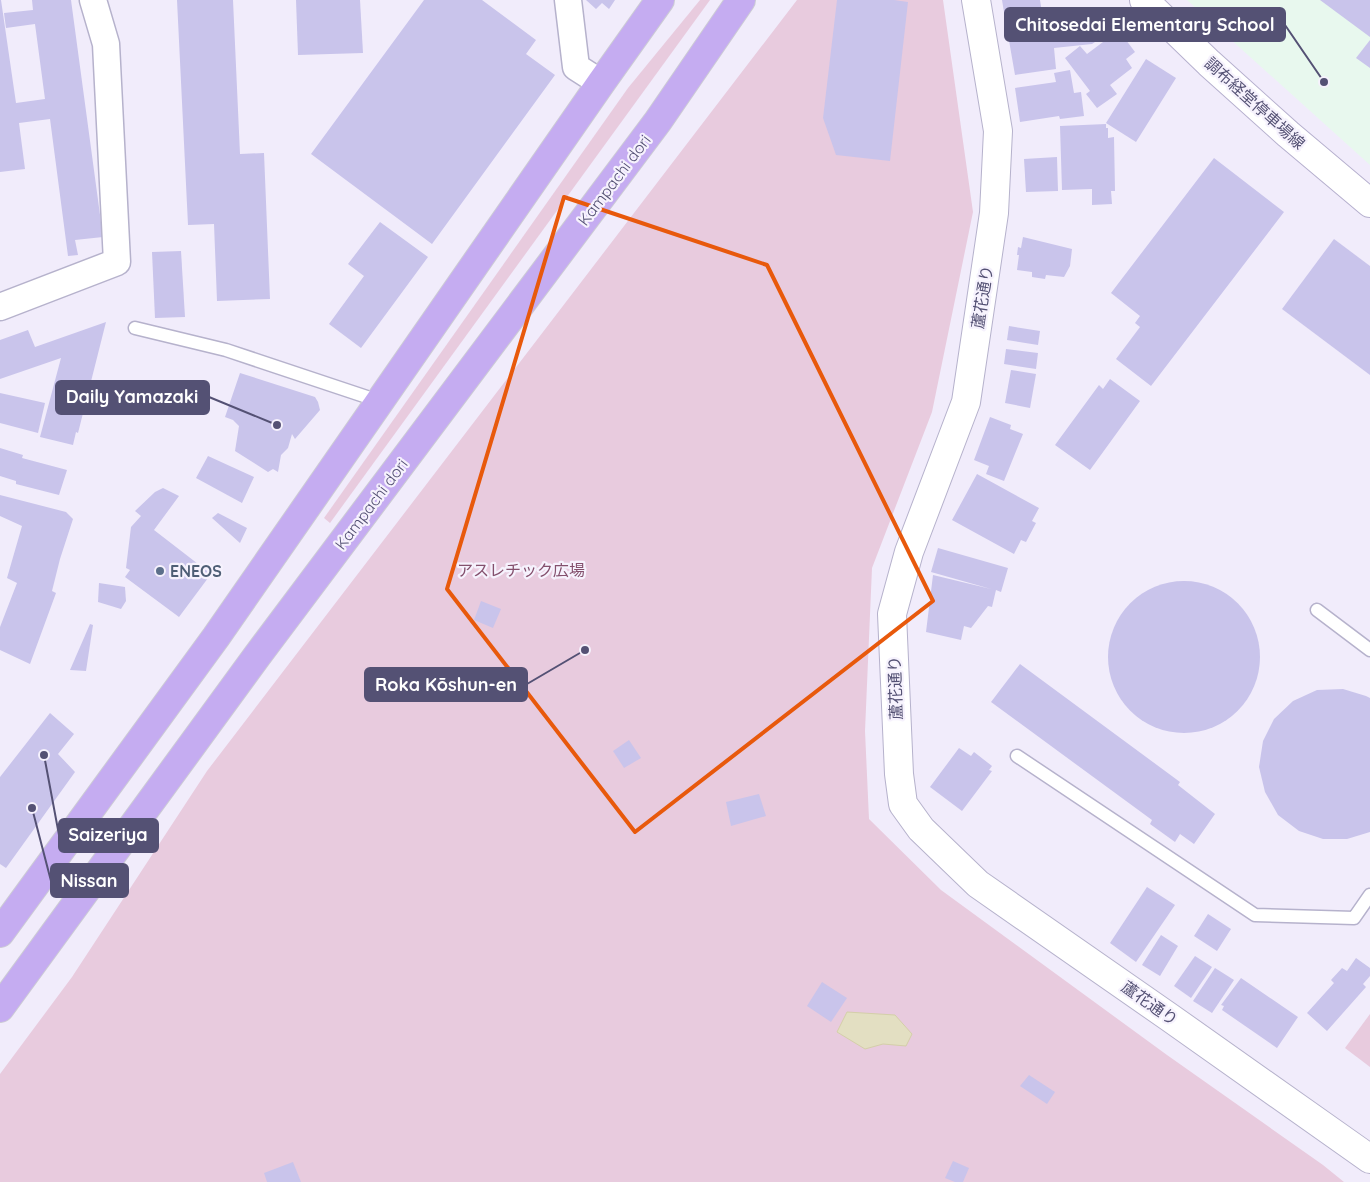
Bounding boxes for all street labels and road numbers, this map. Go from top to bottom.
street label: 調布経堂停車場線 [1201,53,1309,153]
street label: Kampachi dori [573,131,655,229]
street label: 蘆花通り [967,264,997,330]
street label: Kampachi dori [330,455,412,553]
street label: 蘆花通り [884,656,906,720]
street label: 蘆花通り [1118,976,1182,1030]

